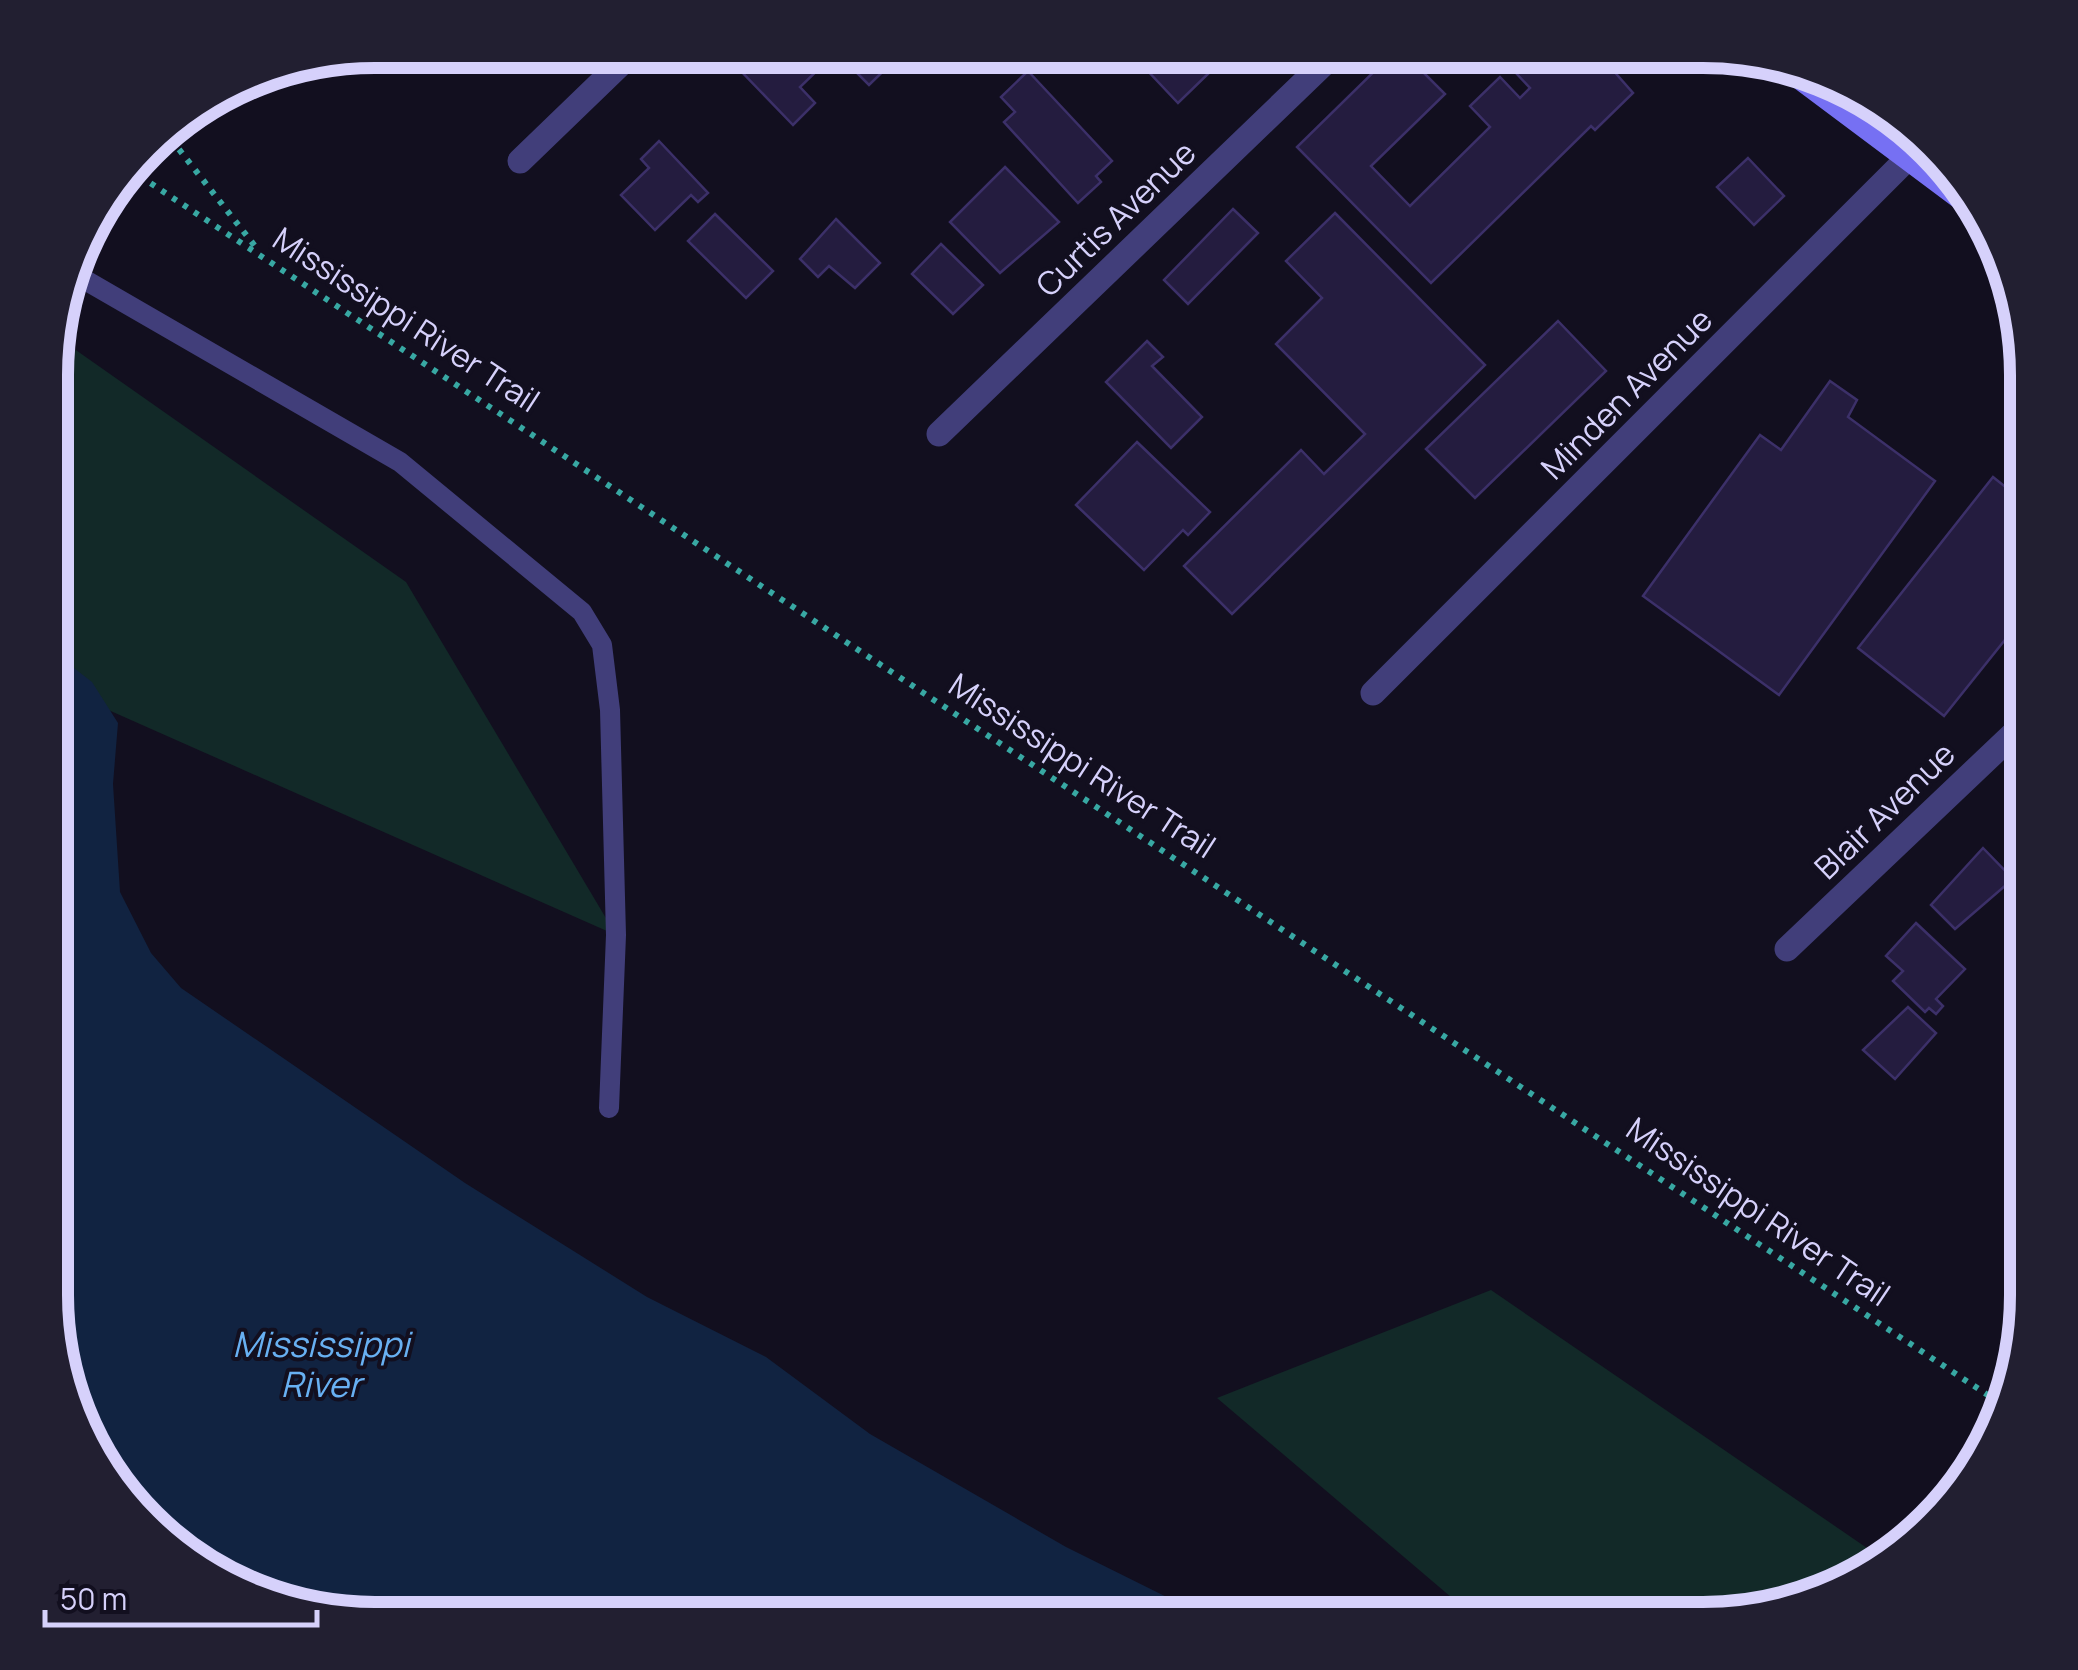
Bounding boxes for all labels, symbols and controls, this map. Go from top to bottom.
street label: Curtis Avenue [1026,131,1205,306]
street label: Mississippi River Trail [265,216,548,422]
street label: Minden Avenue [1531,298,1722,489]
street label: Mississippi River Trail [941,662,1224,868]
street label: Blair Avenue [1804,732,1964,889]
street label: Mississippi River Trail [1618,1106,1899,1316]
water label: Mississippi River [232,1320,413,1408]
scale bar [45,1565,318,1627]
text: 50 m [60,1578,127,1619]

